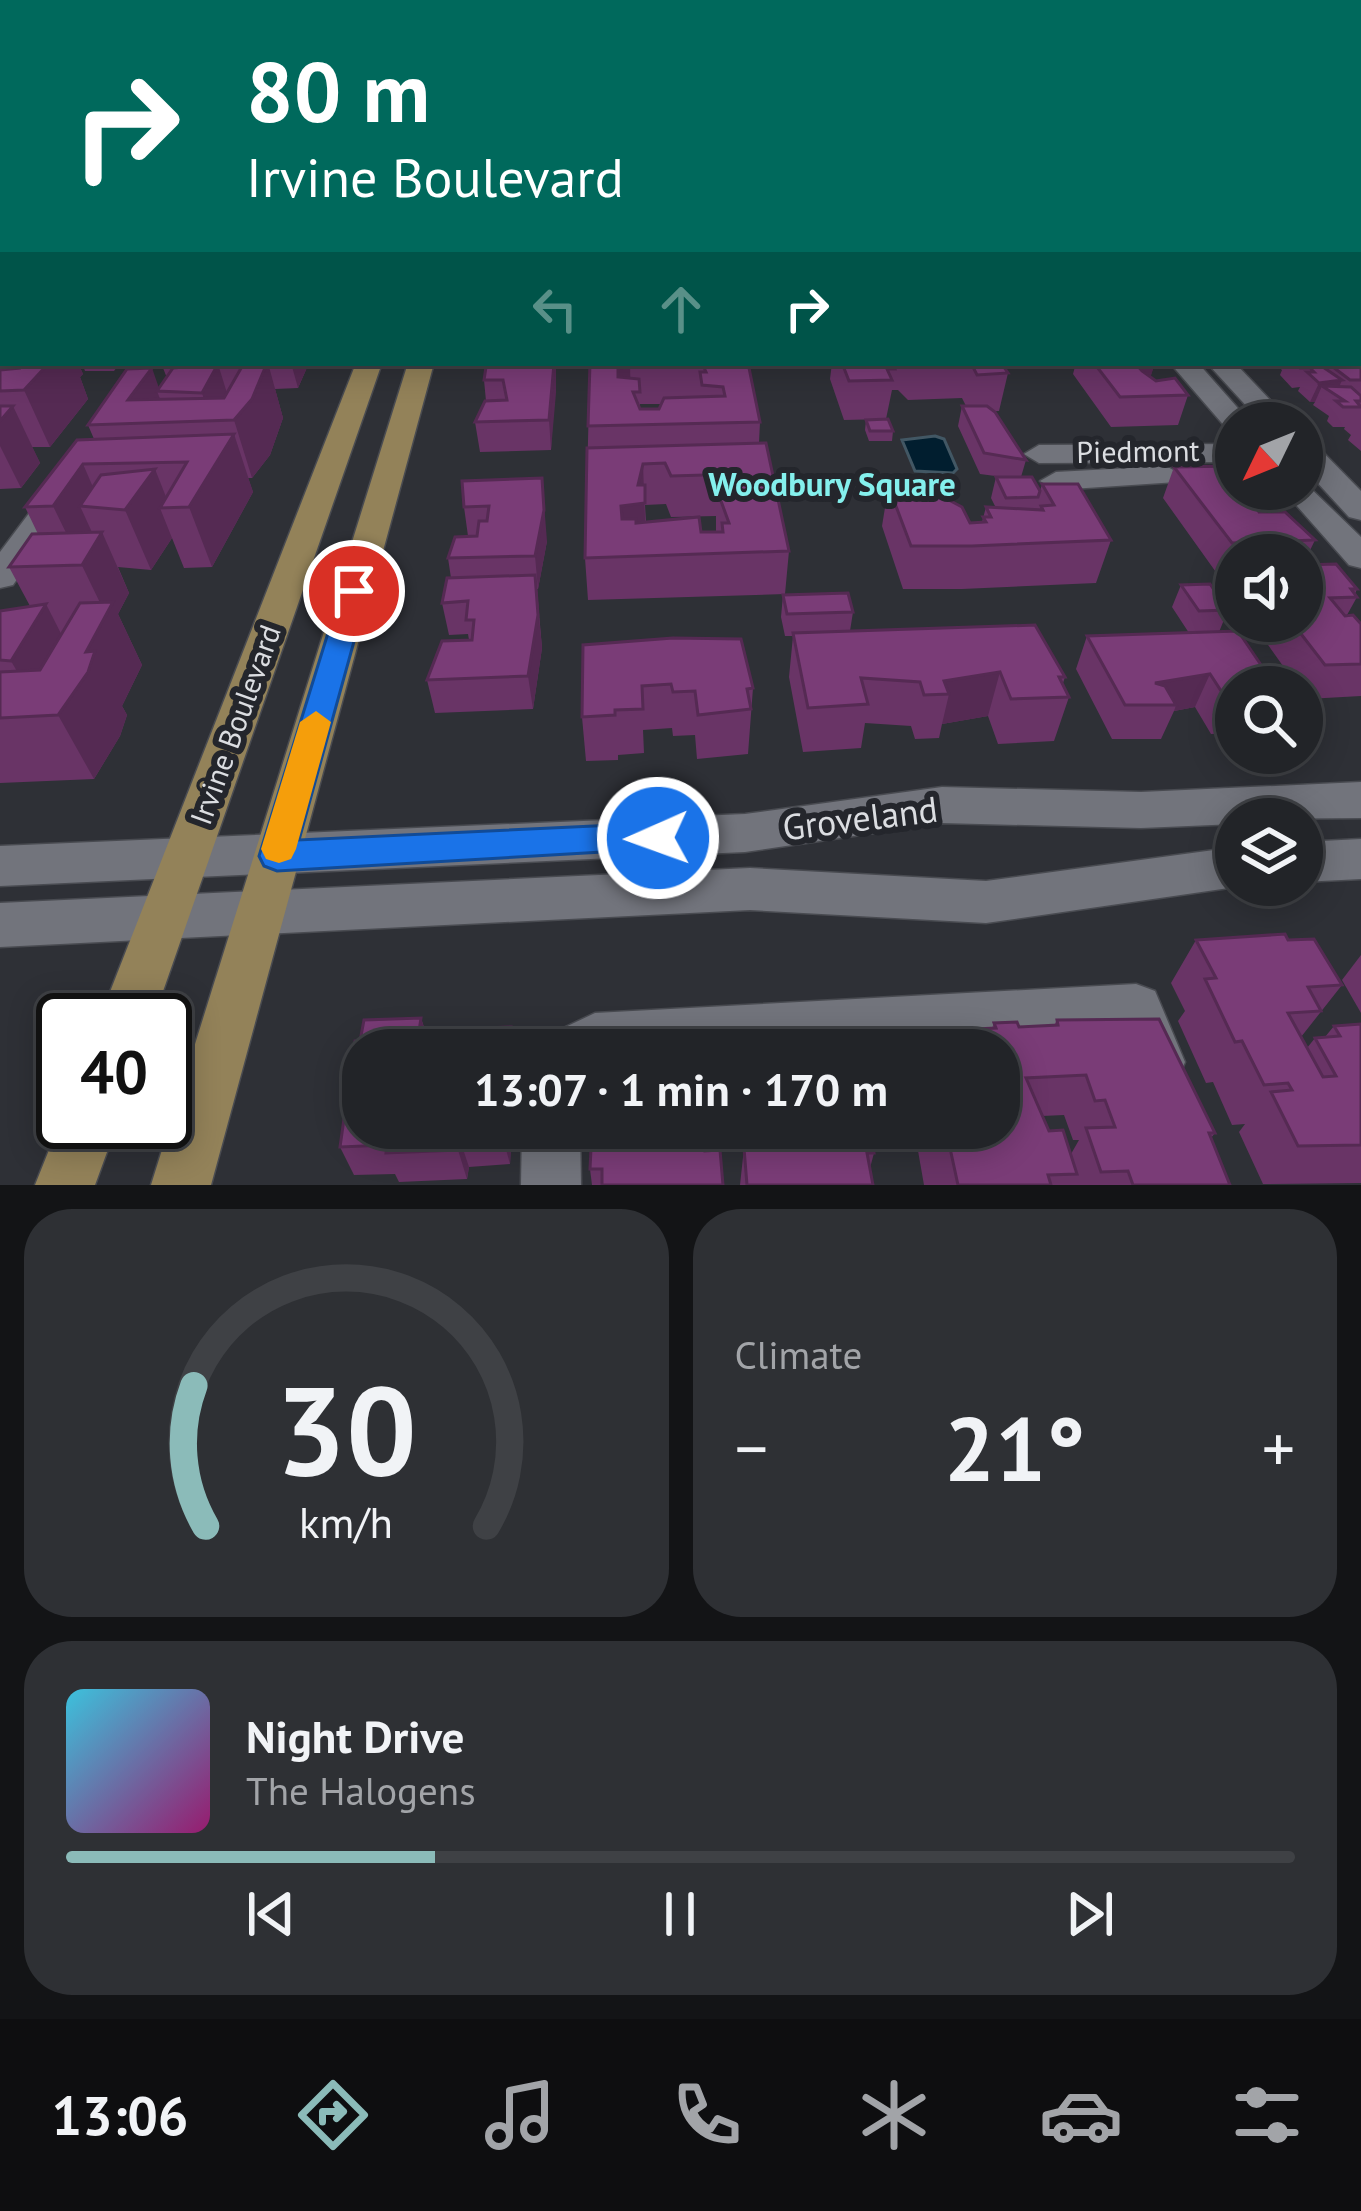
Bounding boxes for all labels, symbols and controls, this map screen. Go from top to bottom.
text: 80 m [246,36,430,145]
icon: right [48,48,204,204]
text: Irvine Boulevard [246,142,624,212]
icon: left [522,276,588,342]
icon: ahead [648,276,714,342]
icon: right [774,276,840,342]
north arrow [1215,402,1323,510]
map controls [1215,402,1323,906]
street label: Piedmont [1076,430,1200,471]
district label: Woodbury Square [708,462,956,505]
button: sound [1215,534,1323,642]
pin [303,540,405,642]
icon: arrive [321,558,387,624]
street label: Irvine Boulevard [180,619,289,830]
button: search [1215,666,1323,774]
position arrow [595,775,721,901]
street label: Groveland [780,785,940,850]
button: layers [1215,798,1323,906]
speed limit sign: 40 [36,993,192,1149]
text: 13:07 · 1 min · 170 m [474,1060,888,1118]
text: Climate [735,1329,862,1380]
text: 30 [275,1348,417,1509]
text: 21° [944,1389,1085,1506]
text: − [735,1405,768,1490]
text: + [1262,1405,1295,1490]
text: km/h [299,1494,393,1550]
text: Night Drive [246,1707,464,1765]
text: The Halogens [246,1765,476,1816]
icon: previous [238,1881,304,1947]
icon: pause [647,1881,713,1947]
icon: next [1057,1881,1123,1947]
icon: directions [291,2073,375,2157]
icon: music [478,2073,562,2157]
icon: phone [665,2073,749,2157]
icon: climate [852,2073,936,2157]
icon: car [1039,2073,1123,2157]
icon: filters [1225,2073,1309,2157]
text: 13:06 [51,2080,188,2150]

